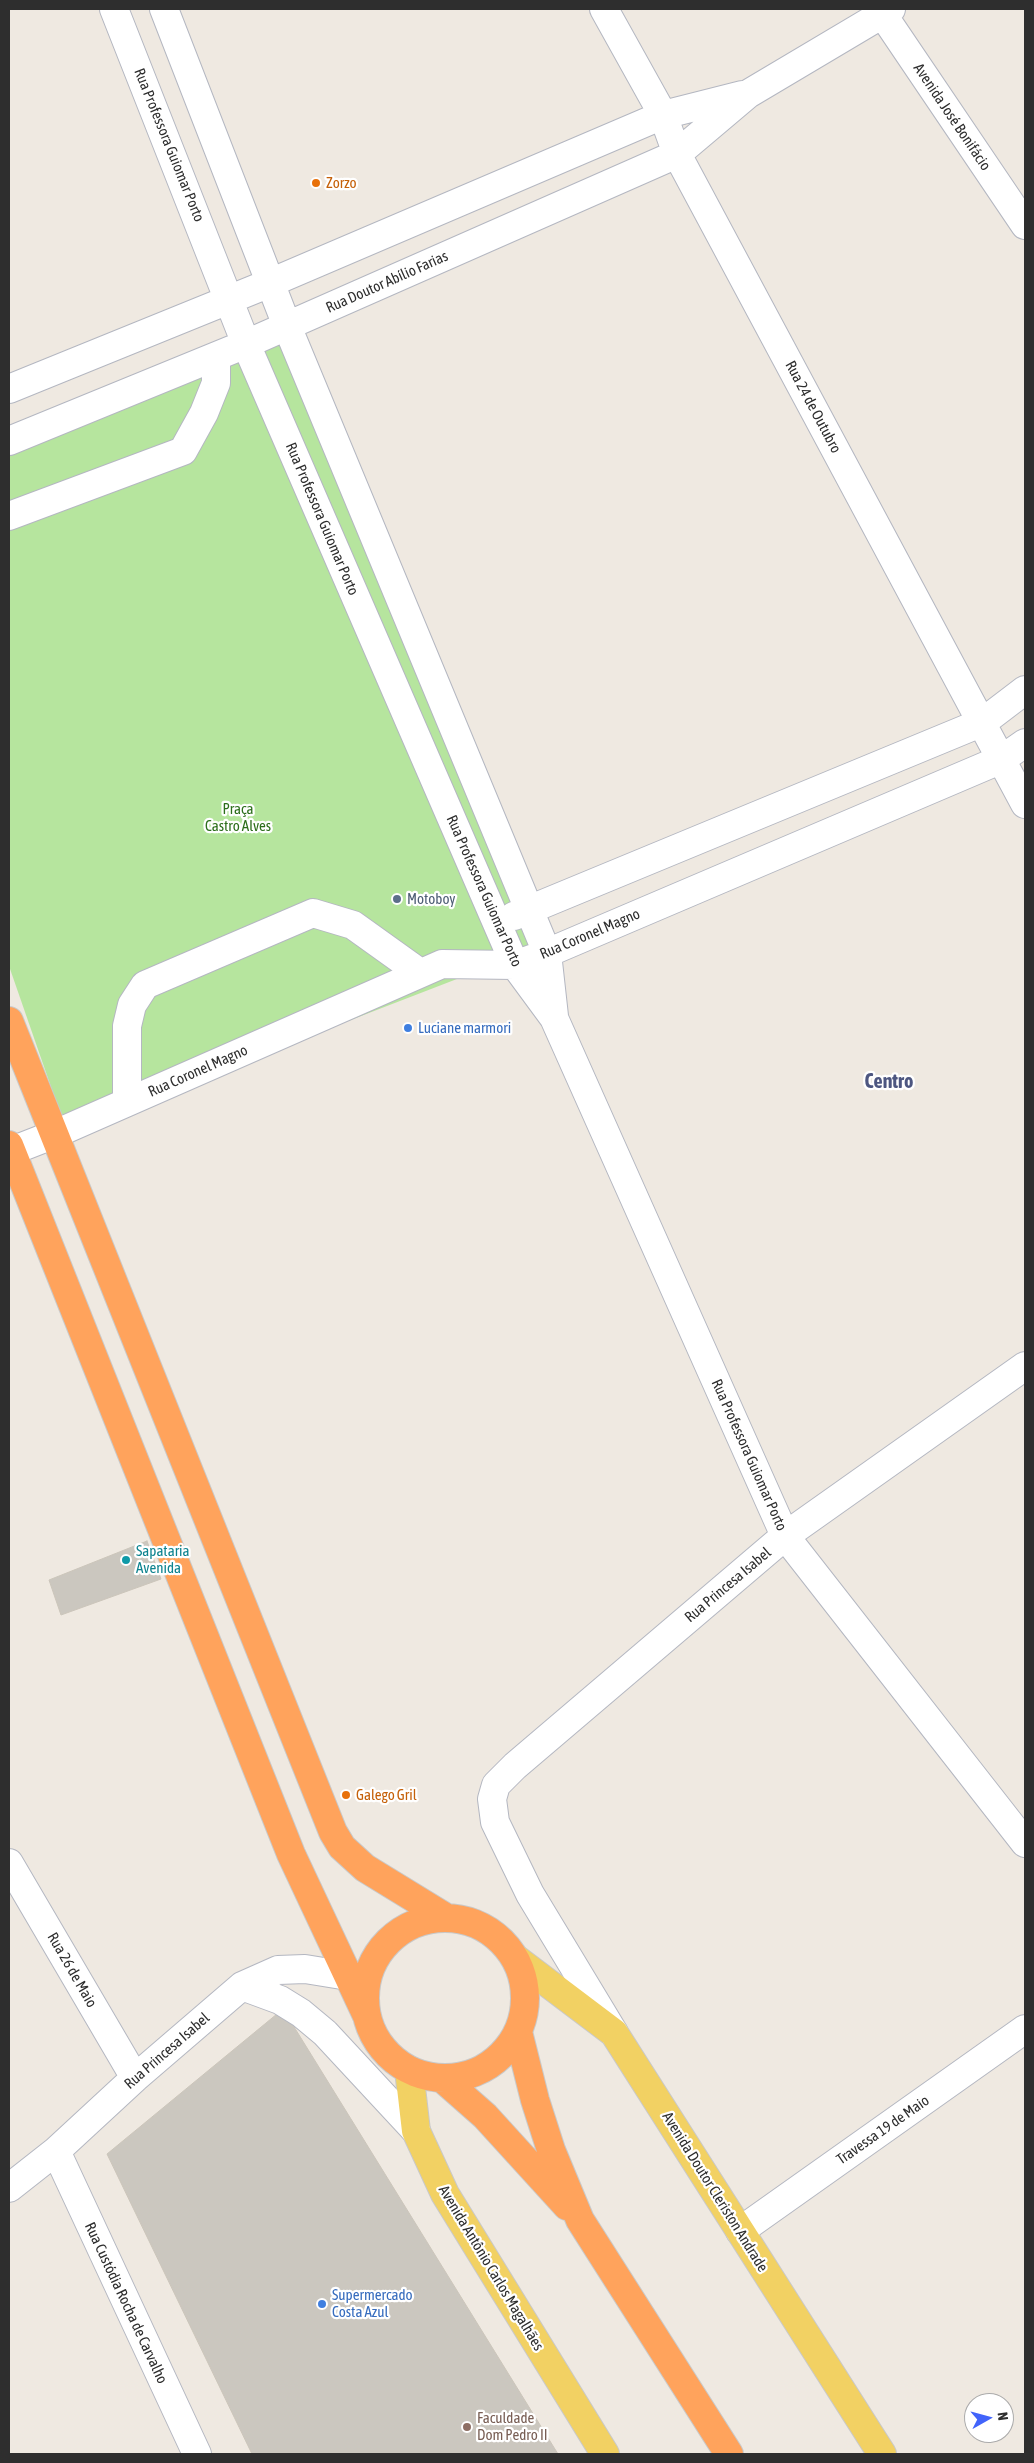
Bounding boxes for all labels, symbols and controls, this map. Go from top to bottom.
street label: Avenida José Bonifácio [910,60,994,174]
street label: Rua Professora Guiomar Porto [130,66,208,224]
place label: Zorzo [326,174,357,192]
marker: Zorzo [310,177,322,189]
street label: Rua Doutor Abílio Farias [323,247,451,317]
street label: Rua 24 de Outubro [781,358,845,456]
street label: Rua Professora Guiomar Porto [282,440,362,598]
park label: Praça Castro Alves [205,800,271,835]
street label: Rua Professora Guiomar Porto [442,812,526,970]
place label: Motoboy [407,890,456,908]
marker: Motoboy [391,893,403,905]
street label: Rua Coronel Magno [537,905,643,963]
place label: Luciane marmori [418,1019,511,1037]
marker: Luciane marmori [402,1022,414,1034]
street label: Rua Coronel Magno [145,1041,251,1101]
district label: Centro [865,1070,913,1094]
street label: Rua Professora Guiomar Porto [707,1376,791,1534]
place label: Sapataria Avenida [136,1542,190,1577]
street label: Rua Princesa Isabel [681,1544,775,1626]
marker: Sapataria Avenida [120,1554,132,1566]
place label: Galego Gril [356,1786,417,1804]
marker: Galego Gril [340,1789,352,1801]
street label: Rua 26 de Maio [43,1929,101,2011]
street label: Rua Princesa Isabel [121,2009,213,2093]
street label: Travessa 19 de Maio [833,2091,933,2169]
street label: Avenida Doutor Cleriston Andrade [658,2109,772,2275]
street label: Avenida Antônio Carlos Magalhães [434,2182,548,2354]
street label: Rua Custódia Rocha de Carvalho [81,2220,171,2386]
place label: Supermercado Costa Azul [332,2286,413,2321]
marker: Supermercado Costa Azul [316,2298,328,2310]
north arrow [964,2393,1014,2443]
place label: Faculdade Dom Pedro II [477,2409,548,2444]
text: N [994,2411,1011,2421]
marker: Faculdade Dom Pedro II [461,2421,473,2433]

